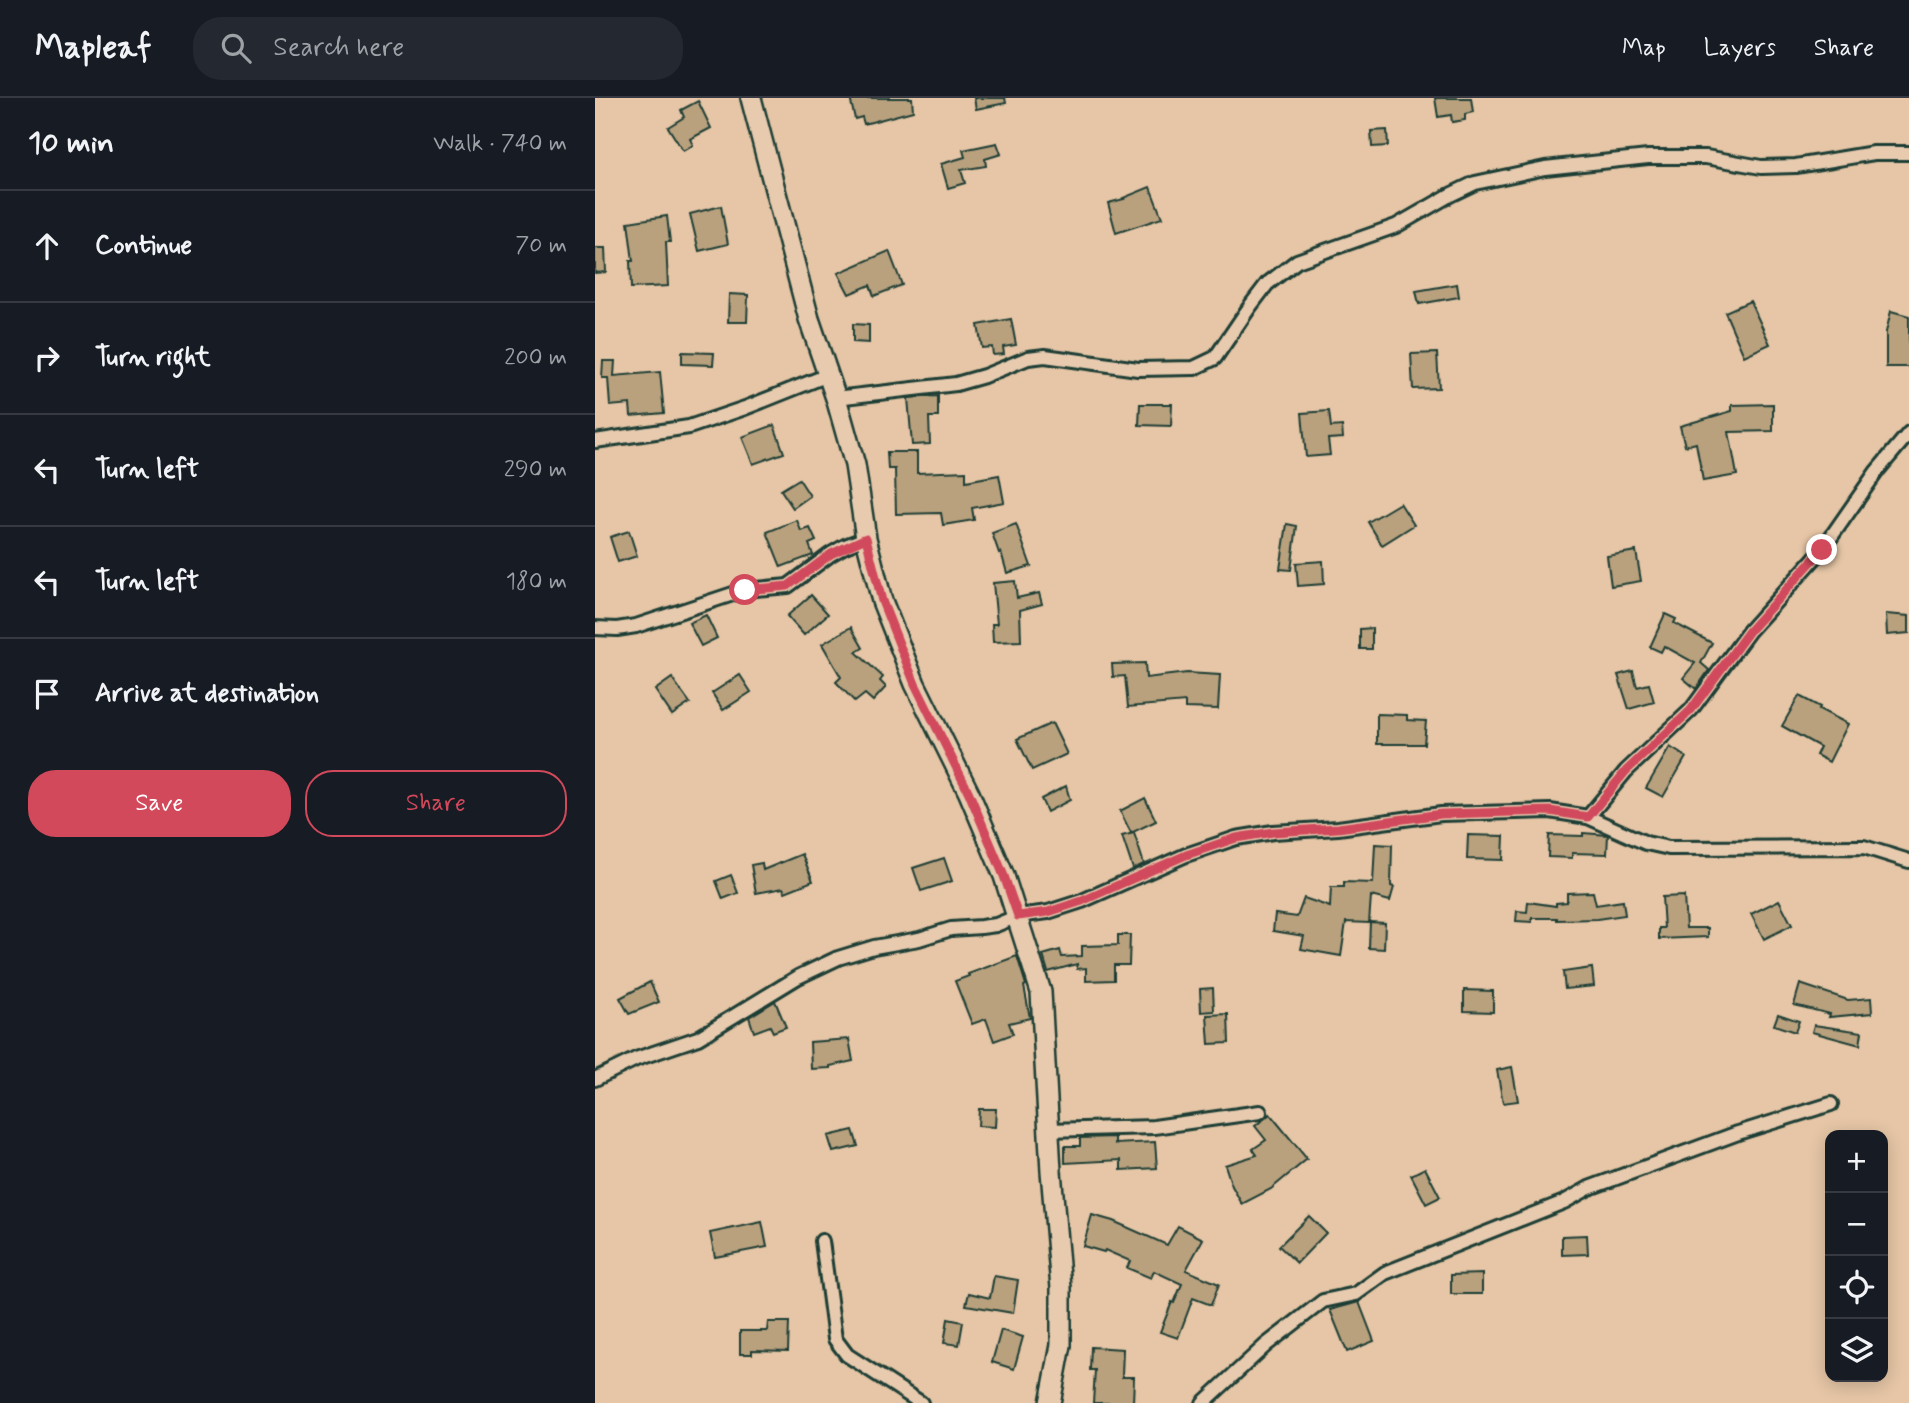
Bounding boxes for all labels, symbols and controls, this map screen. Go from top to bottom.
search box [193,17,683,80]
text: Mapleaf [35,26,151,70]
icon: search [217,29,255,67]
text: Search here [273,31,404,65]
text: Map [1622,33,1666,64]
text: Layers [1704,33,1776,64]
text: Share [1814,33,1874,64]
text: 10 min [28,124,114,163]
text: Walk · 740 m [433,129,567,159]
icon: ahead [28,227,66,265]
text: Continue [95,229,192,263]
text: 70 m [515,231,567,261]
icon: right [28,339,66,377]
text: Turn right [95,341,211,375]
text: 200 m [504,343,567,373]
icon: left [28,451,66,489]
text: Turn left [95,453,199,487]
text: 290 m [504,455,567,485]
route end [1806,534,1837,565]
icon: left [28,563,66,601]
text: Turn left [95,565,199,599]
text: 180 m [506,567,567,597]
route start [729,574,760,605]
icon: arrive [28,675,66,713]
text: Arrive at destination [95,677,319,711]
button: Save [28,770,291,837]
button: Share [305,770,567,837]
map controls [1825,1130,1888,1382]
button: + [1825,1130,1888,1193]
button: − [1825,1193,1888,1256]
button: locate [1825,1256,1888,1319]
button: layers [1825,1319,1888,1382]

